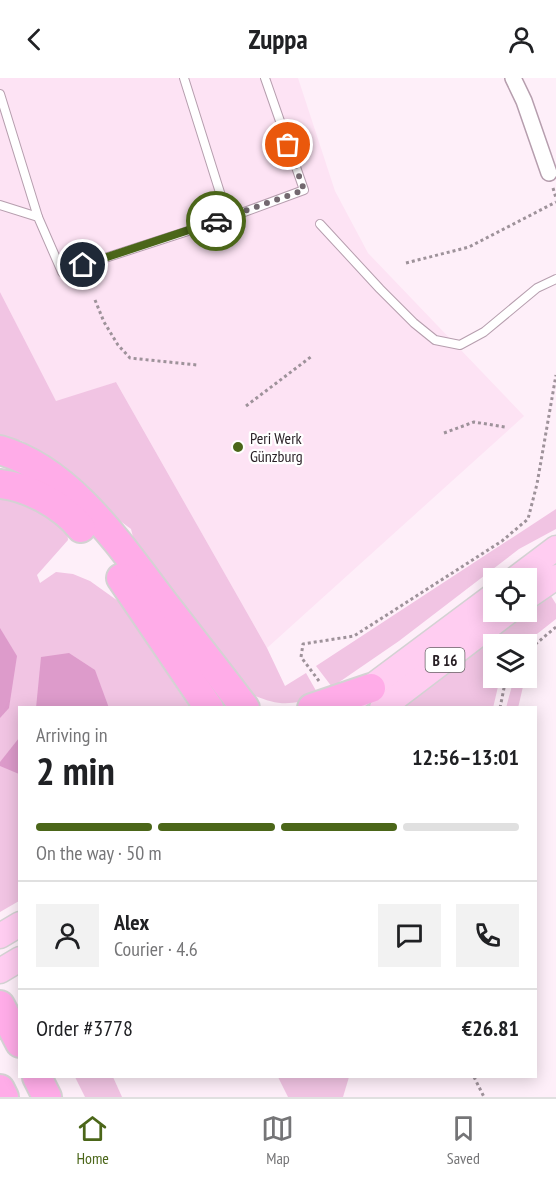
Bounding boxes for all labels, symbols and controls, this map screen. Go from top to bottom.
text: Zuppa [248,22,308,56]
icon: back [18,23,51,56]
icon: person [505,23,538,56]
pin [262,119,313,170]
icon: bag [271,128,304,161]
courier [186,191,246,251]
icon: car [200,205,233,238]
pin [57,239,108,290]
icon: home [66,248,99,281]
place label: Peri Werk Günzburg [250,428,303,466]
marker: Peri Werk Günzburg [231,440,245,454]
map controls [483,568,537,688]
button: locate [483,568,537,622]
button: layers [483,634,537,688]
road number: B 16 [426,648,464,672]
text: Arriving in [36,722,108,748]
text: 12:56–13:01 [412,743,519,771]
text: 2 min [36,745,115,796]
text: On the way · 50 m [36,840,162,866]
button: person [36,904,99,967]
button: chat [378,904,441,967]
button: phone [456,904,519,967]
text: Alex [114,908,149,936]
text: Courier · 4.6 [114,936,198,962]
text: Order #3778 [36,1014,133,1042]
text: €26.81 [462,1014,519,1042]
tab: Home [76,1112,109,1168]
tab: Map [261,1112,294,1168]
tab: Saved [447,1112,480,1168]

